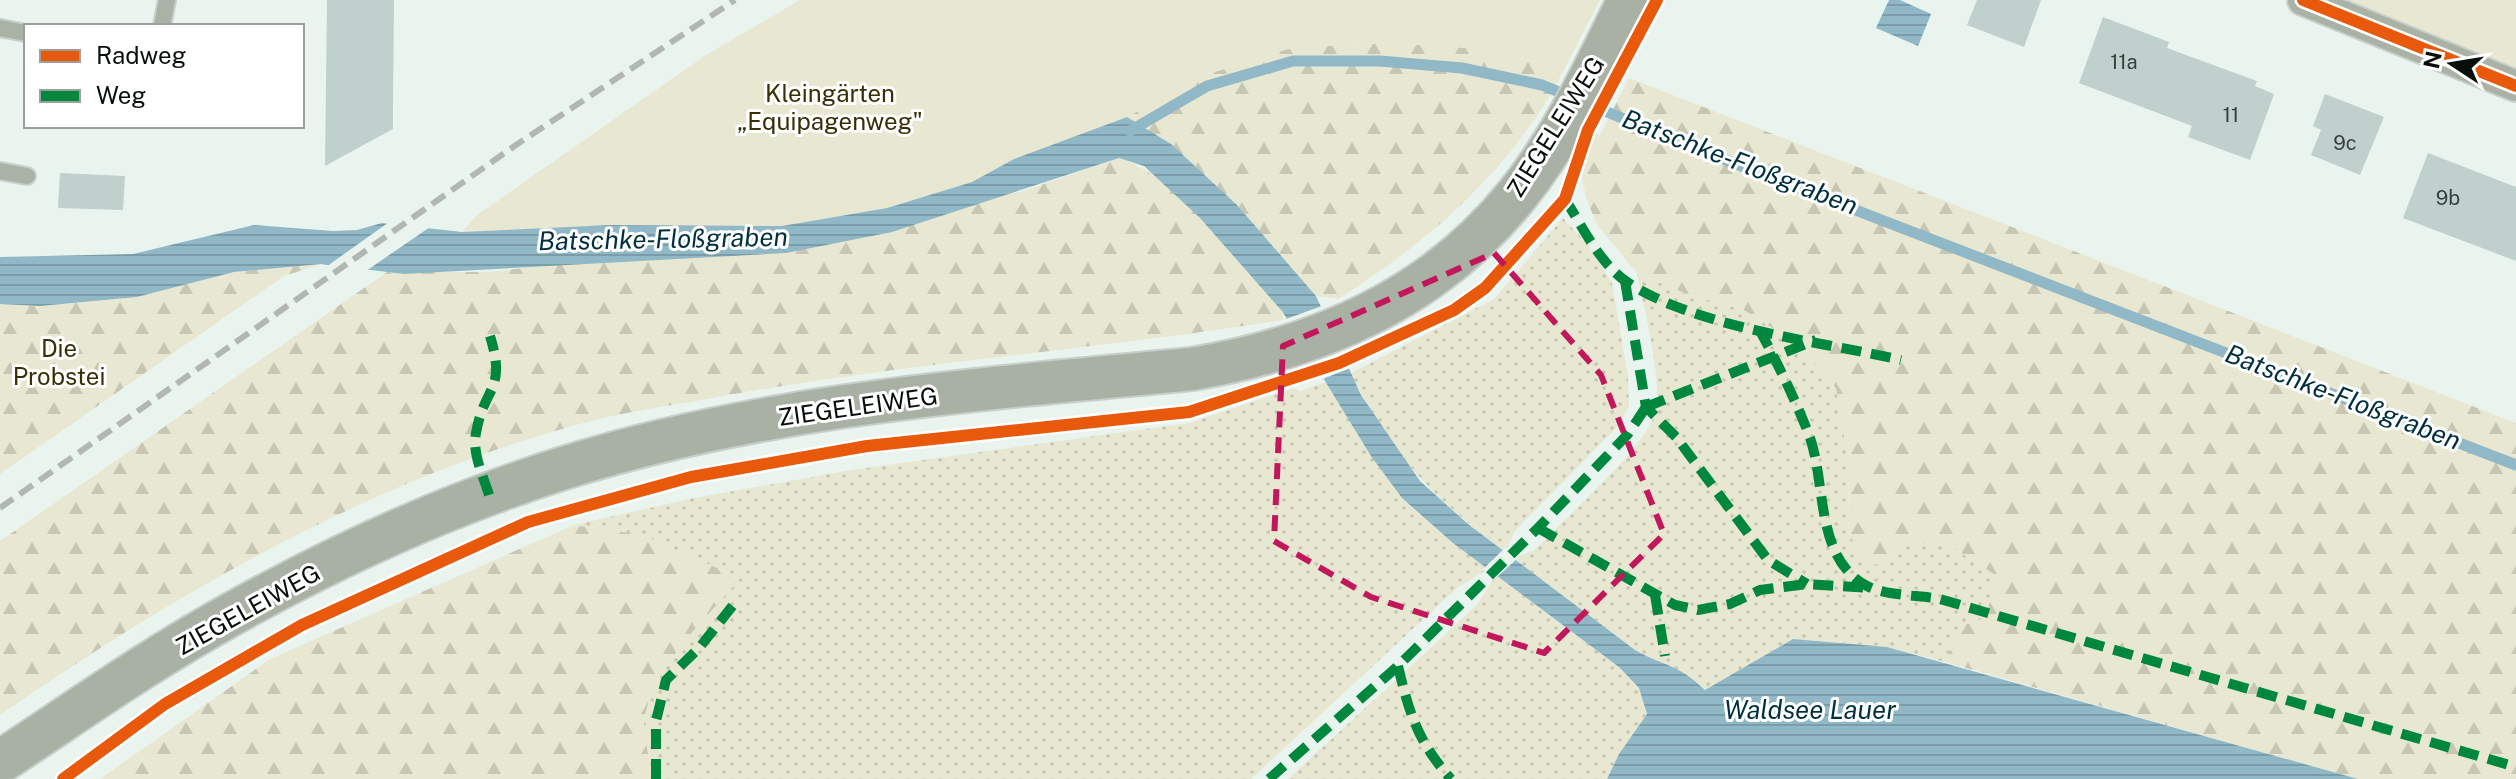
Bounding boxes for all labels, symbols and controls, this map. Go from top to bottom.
legend [24,24,304,128]
north arrow [2412,24,2492,104]
text: Radweg [96,41,187,69]
text: N [2418,49,2447,71]
house number: 11a [2110,50,2138,74]
street label: ZIEGELEIWEG [1501,51,1610,202]
park label: Kleingärten „Equipagenweg" [737,79,923,135]
text: Weg [96,81,146,109]
water label: Batschke‐Floßgraben [1618,102,1862,221]
house number: 11 [2223,103,2239,127]
house number: 9c [2333,131,2357,155]
house number: 9b [2436,186,2460,210]
water label: Batschke‐Floßgraben [538,221,788,256]
park label: Die Probstei [13,334,105,390]
water label: Batschke‐Floßgraben [2221,337,2465,456]
street label: ZIEGELEIWEG [776,381,939,431]
street label: ZIEGELEIWEG [170,558,325,660]
water label: Waldsee Lauer [1724,694,1896,725]

